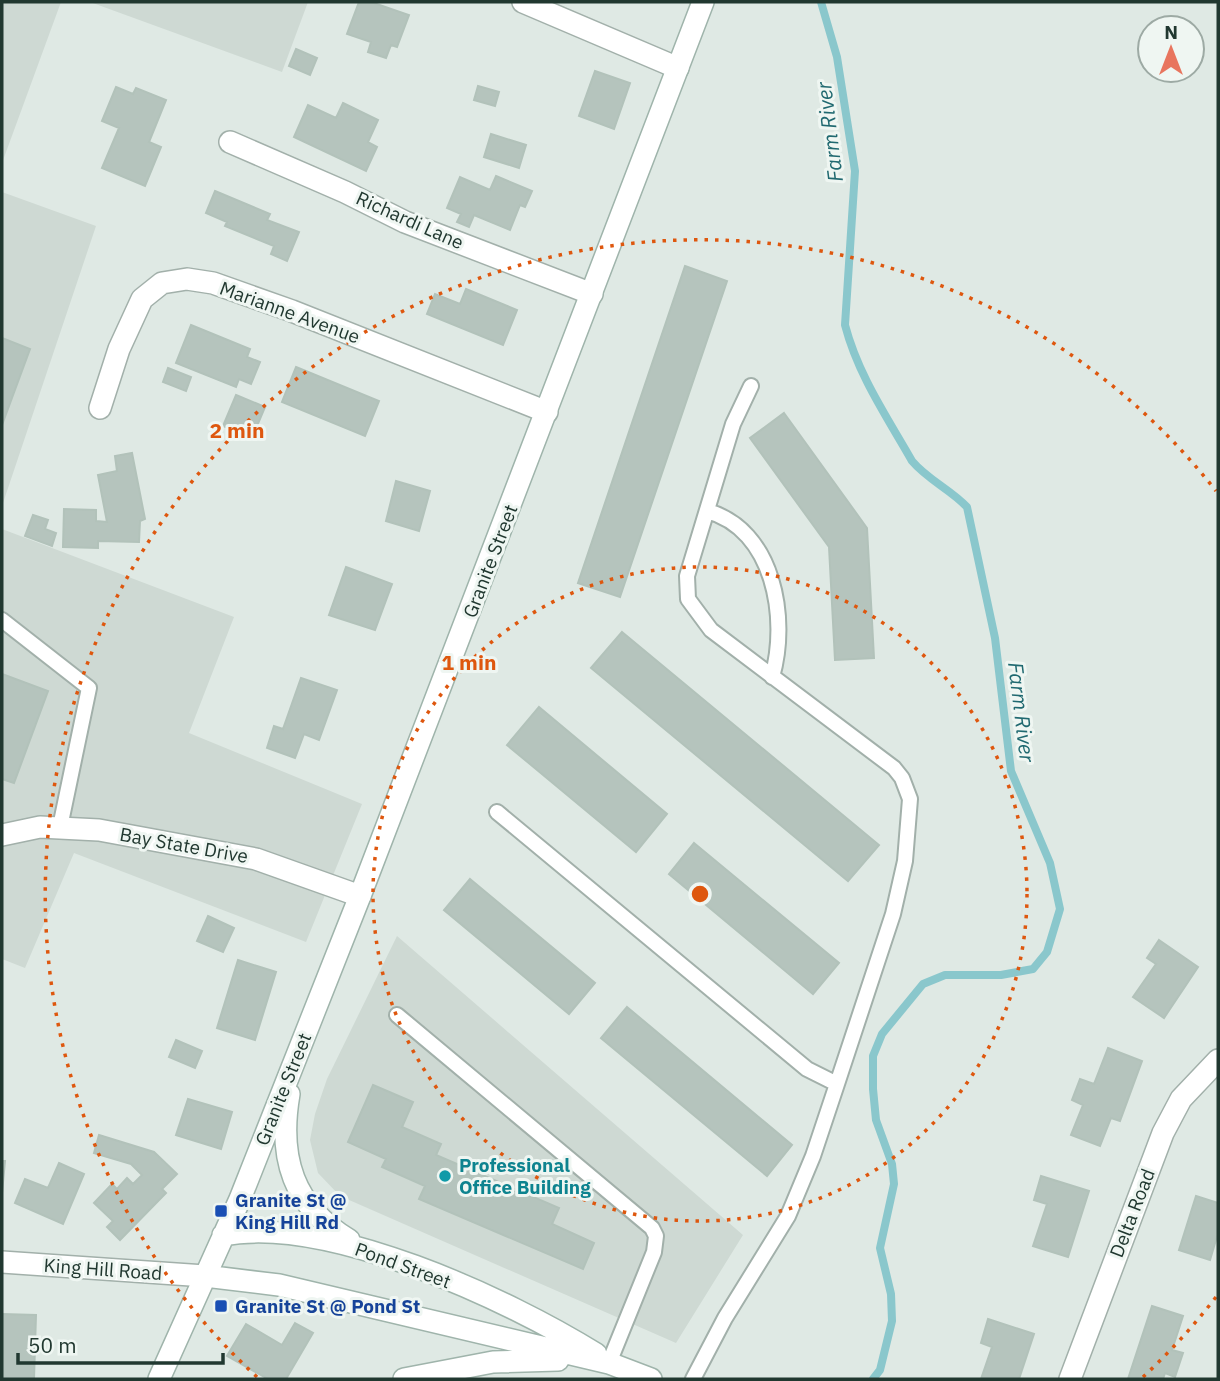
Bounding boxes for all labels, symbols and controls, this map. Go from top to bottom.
north arrow [1136,14,1206,84]
text: N [1164,20,1178,44]
water label: Farm River [809,79,849,184]
street label: Richardi Lane [352,186,468,254]
street label: Marianne Avenue [217,276,363,348]
text: 2 min [210,416,264,444]
street label: Granite Street [457,501,523,621]
text: 1 min [442,648,496,676]
water label: Farm River [1002,660,1042,765]
street label: Bay State Drive [118,822,250,868]
centre of rings [688,882,712,906]
street label: Granite Street [250,1029,316,1149]
place label: Professional Office Building [459,1153,591,1199]
street label: Delta Road [1104,1165,1160,1261]
marker: Professional Office Building [437,1168,453,1184]
place label: Granite St @ King Hill Rd [235,1188,347,1234]
marker: Granite St @ King Hill Rd [213,1203,229,1219]
street label: Pond Street [352,1237,454,1293]
street label: King Hill Road [43,1253,163,1285]
place label: Granite St @ Pond St [235,1294,420,1318]
marker: Granite St @ Pond St [213,1298,229,1314]
scale bar [18,1322,222,1366]
text: 50 m [28,1331,77,1359]

